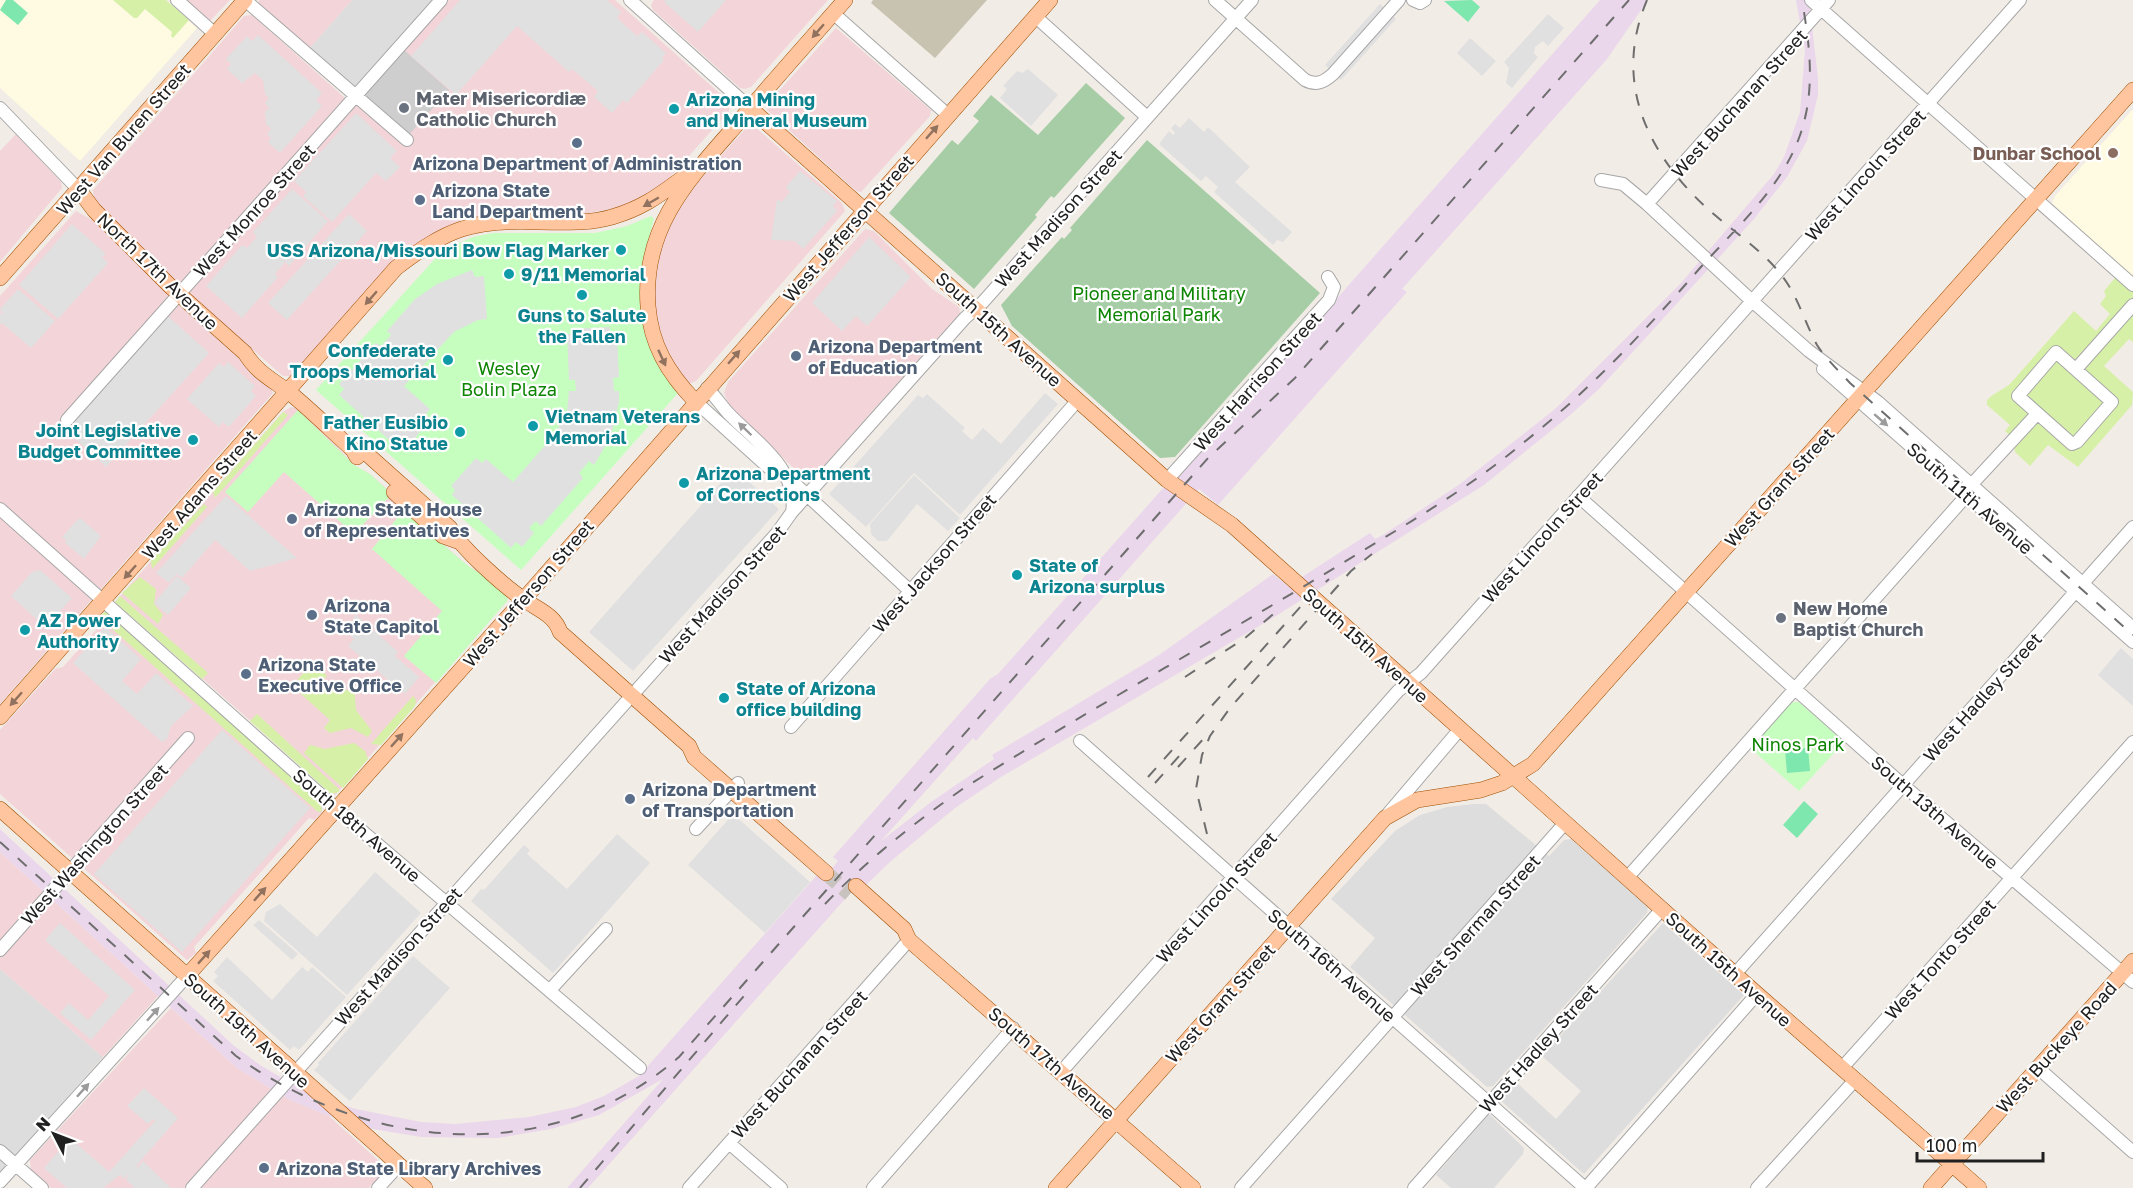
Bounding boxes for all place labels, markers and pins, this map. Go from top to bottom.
place label: Mater Misericordiæ Catholic Church [416,87,586,130]
place label: Arizona Mining and Mineral Museum [686,88,867,131]
marker: Mater Misericordiæ Catholic Church [397,101,411,115]
marker: Arizona Mining and Mineral Museum [667,102,681,116]
marker: Arizona Department of Administration [570,136,584,150]
place label: Dunbar School [1973,142,2101,164]
marker: Dunbar School [2106,146,2120,160]
place label: Arizona Department of Administration [412,152,742,174]
place label: Arizona State Land Department [432,179,583,222]
marker: Arizona State Land Department [413,193,427,207]
place label: USS Arizona/Missouri Bow Flag Marker [267,239,609,261]
marker: USS Arizona/Missouri Bow Flag Marker [614,243,628,257]
place label: 9/11 Memorial [521,263,646,285]
marker: 9/11 Memorial [502,267,516,281]
marker: Guns to Salute the Fallen [575,288,589,302]
place label: Guns to Salute the Fallen [518,304,647,347]
place label: Arizona Department of Education [808,335,983,378]
place label: Confederate Troops Memorial [289,339,436,382]
marker: Arizona Department of Education [789,349,803,363]
marker: Confederate Troops Memorial [441,353,455,367]
place label: Vietnam Veterans Memorial [545,405,700,448]
place label: Father Eusibio Kino Statue [323,411,448,454]
place label: Joint Legislative Budget Committee [18,419,181,462]
marker: Vietnam Veterans Memorial [526,419,540,433]
marker: Father Eusibio Kino Statue [453,425,467,439]
marker: Joint Legislative Budget Committee [186,433,200,447]
place label: Arizona Department of Corrections [696,462,871,505]
marker: Arizona Department of Corrections [677,476,691,490]
place label: Arizona State House of Representatives [304,498,483,541]
marker: Arizona State House of Representatives [285,512,299,526]
place label: State of Arizona surplus [1029,554,1165,597]
marker: State of Arizona surplus [1010,568,1024,582]
place label: Arizona State Capitol [324,594,439,637]
place label: New Home Baptist Church [1793,597,1923,640]
marker: Arizona State Capitol [305,608,319,622]
place label: AZ Power Authority [37,609,121,652]
marker: New Home Baptist Church [1774,611,1788,625]
marker: AZ Power Authority [18,623,32,637]
place label: Arizona State Executive Office [258,653,402,696]
marker: Arizona State Executive Office [239,667,253,681]
place label: State of Arizona office building [736,677,876,720]
marker: State of Arizona office building [717,691,731,705]
place label: Arizona Department of Transportation [642,778,817,821]
marker: Arizona Department of Transportation [623,792,637,806]
place label: Arizona State Library Archives [276,1157,541,1179]
marker: Arizona State Library Archives [257,1161,271,1175]

